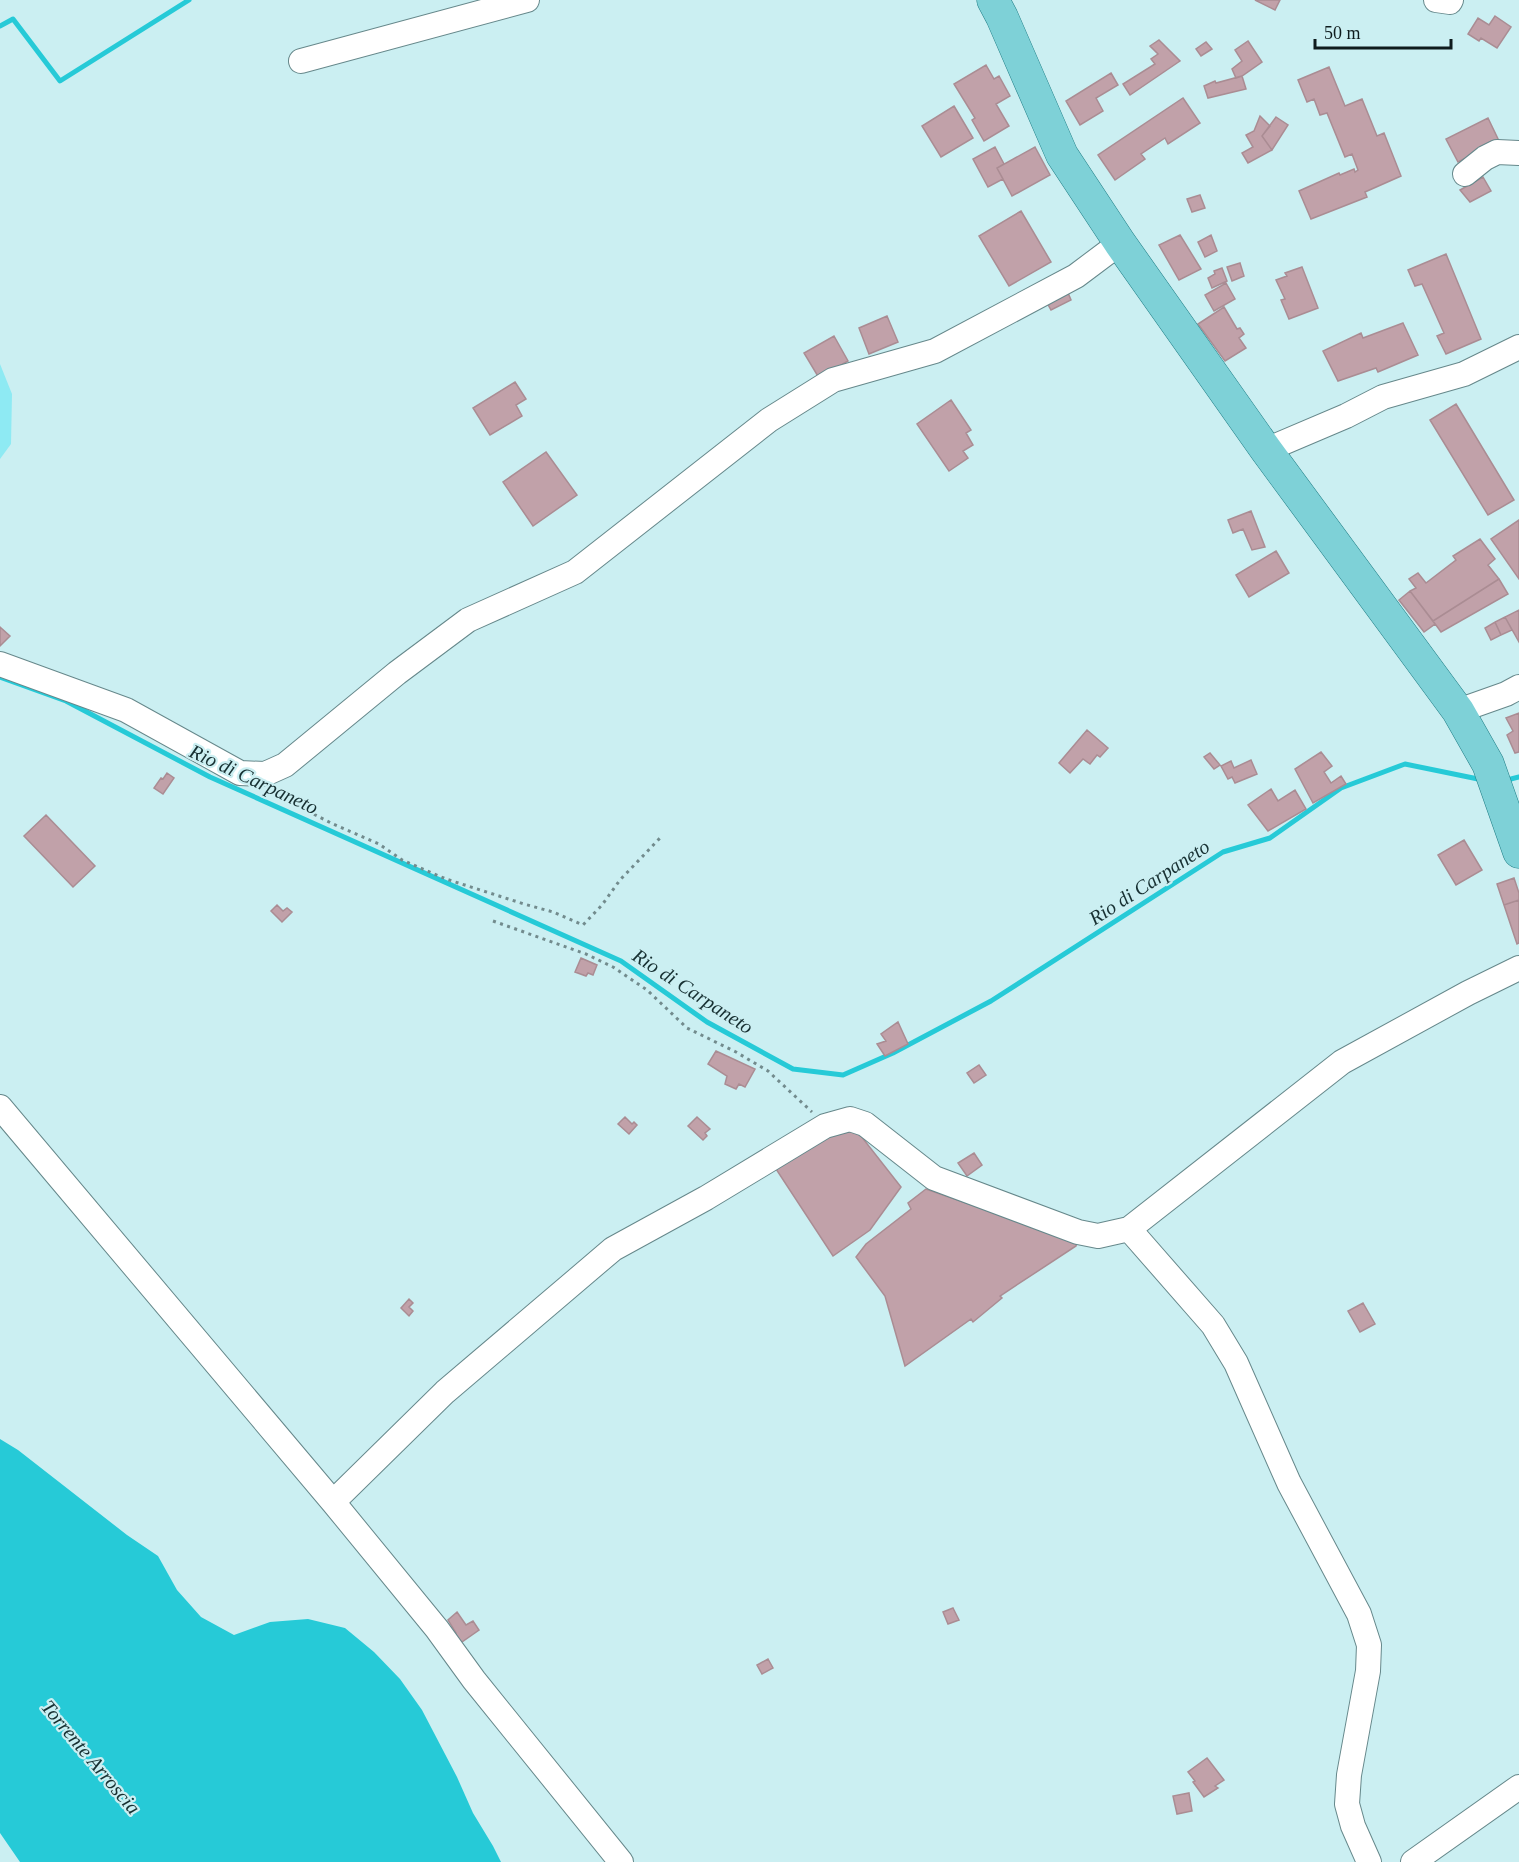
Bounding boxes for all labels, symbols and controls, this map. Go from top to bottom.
scale bar [1315,12,1452,50]
text: 50 m [1324,23,1361,43]
water label: Rio di Carpaneto [185,739,322,819]
water label: Rio di Carpaneto [1084,835,1214,930]
water label: Rio di Carpaneto [627,943,757,1039]
water label: Torrente Arroscia [37,1696,145,1818]

